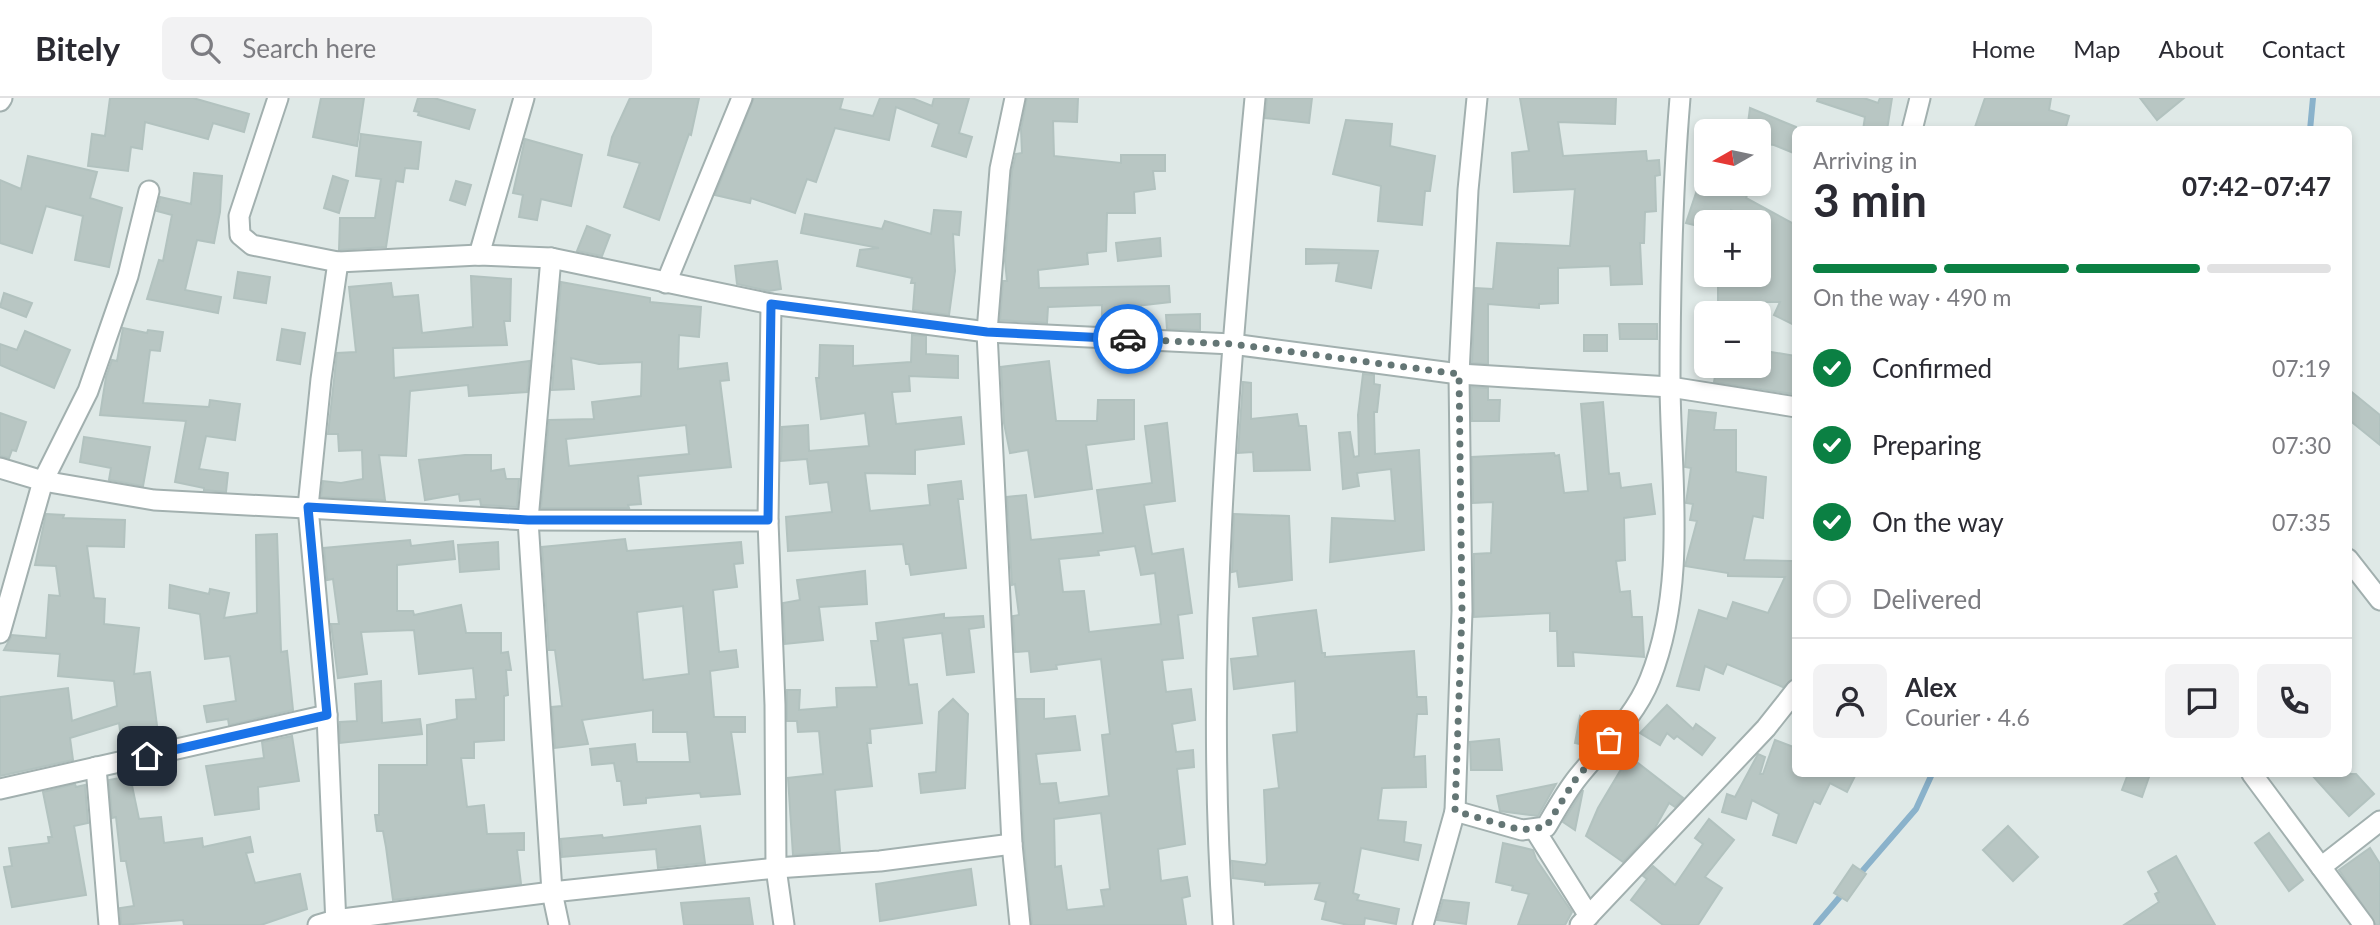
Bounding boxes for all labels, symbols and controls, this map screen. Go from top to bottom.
search box [162,17,652,80]
text: Bitely [35,28,120,68]
icon: search [186,29,224,67]
text: Search here [242,32,376,64]
text: Home [1971,34,2035,63]
text: Map [2073,34,2121,63]
text: About [2159,34,2224,63]
text: Contact [2262,34,2345,63]
north arrow [1694,119,1771,196]
map controls [1694,119,1771,378]
text: Arriving in [1813,146,1917,174]
text: 07:42–07:47 [2182,170,2331,202]
text: 3 min [1813,172,1927,227]
button: + [1694,210,1771,287]
text: On the way · 490 m [1813,283,2012,311]
button: − [1694,301,1771,378]
courier [1093,304,1163,374]
icon: car [1109,320,1147,358]
icon: check [1813,349,1851,387]
text: Confirmed [1872,352,1992,384]
text: 07:19 [2272,354,2331,382]
icon: check [1813,426,1851,464]
text: Preparing [1872,429,1981,461]
text: 07:30 [2272,431,2331,459]
icon: check [1813,503,1851,541]
text: On the way [1872,506,2004,538]
text: 07:35 [2272,508,2331,536]
text: Delivered [1872,583,1982,615]
button: person [1813,664,1887,738]
button: chat [2165,664,2239,738]
button: phone [2257,664,2331,738]
text: Alex [1905,671,1957,703]
text: Courier · 4.6 [1905,703,2030,731]
pin [1579,710,1639,770]
icon: bag [1590,721,1628,759]
pin [117,726,177,786]
icon: home [128,737,166,775]

